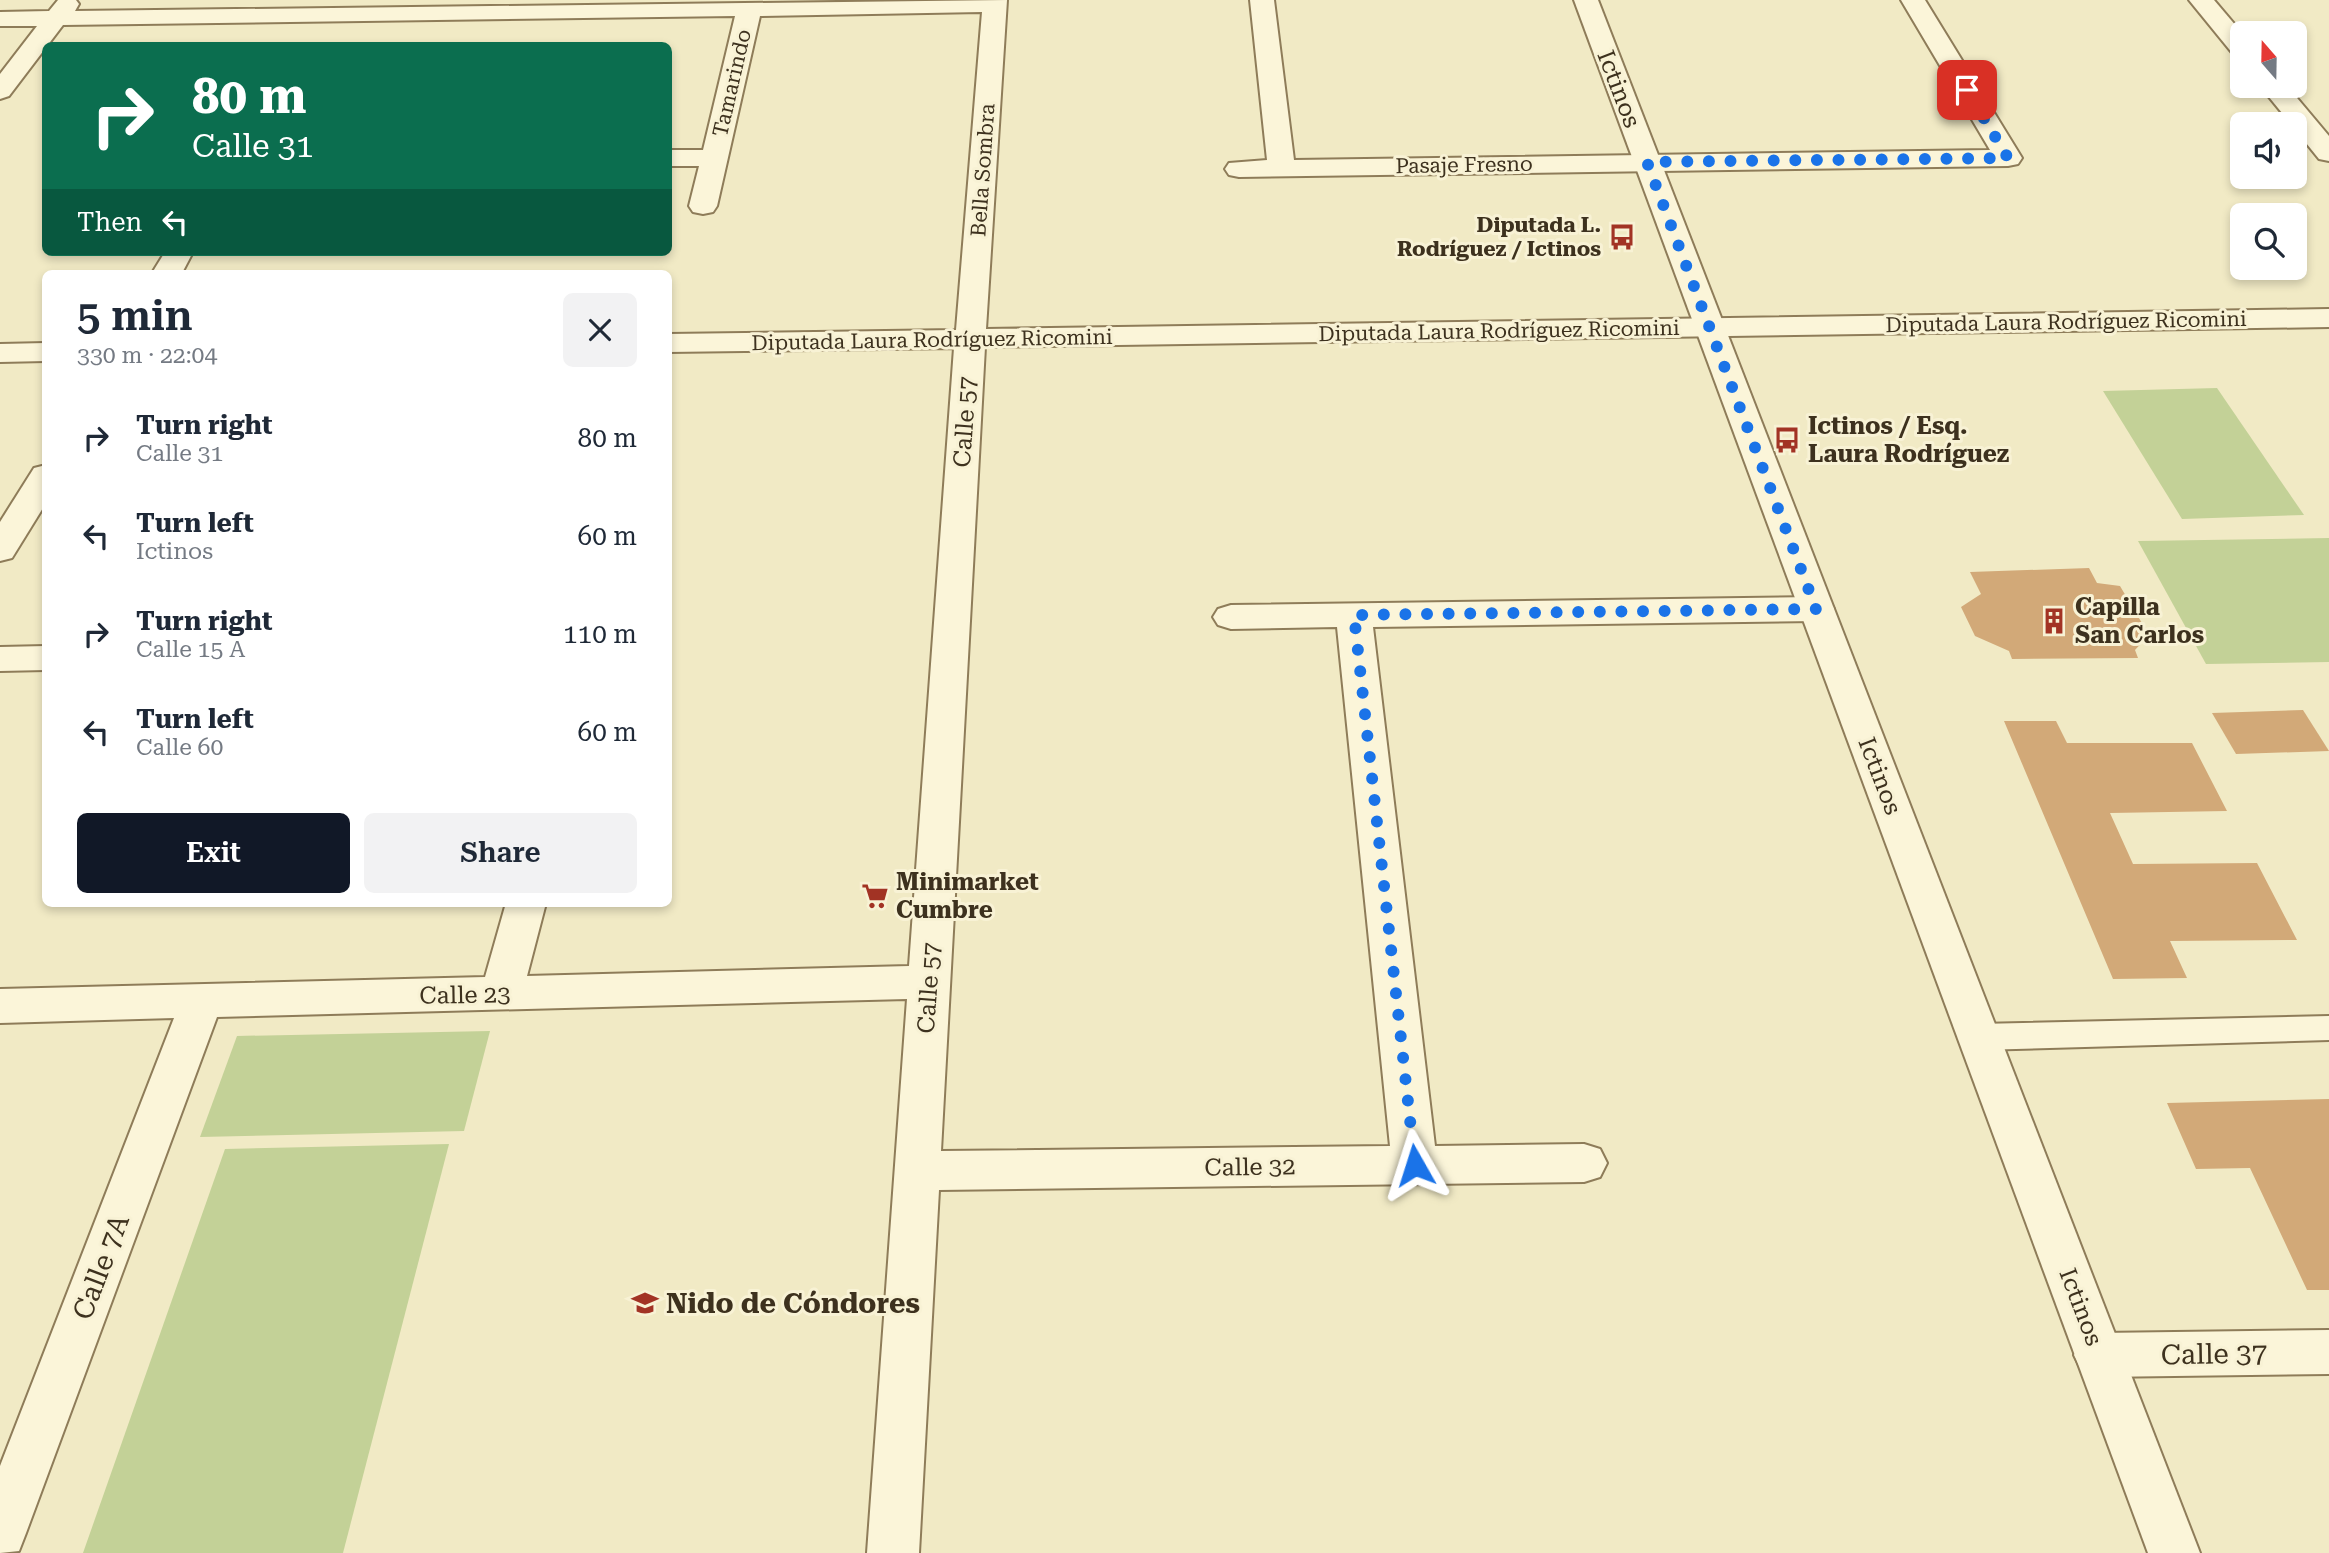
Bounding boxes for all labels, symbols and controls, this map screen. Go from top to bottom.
north arrow [2230,21,2306,98]
map controls [2230,21,2307,280]
street label: Tamarindo [708,27,756,139]
street label: Ictinos [1592,46,1646,132]
pin [1937,60,1997,120]
text: 80 m [192,68,307,125]
icon: right [77,70,168,161]
icon: arrive [1948,71,1986,109]
street label: Bella Sombra [966,102,1000,237]
button: sound [2230,112,2307,189]
text: Calle 31 [192,127,314,165]
street label: Pasaje Fresno [1395,152,1533,178]
icon: left [156,203,194,241]
button: search [2230,203,2307,280]
text: Then [77,207,142,237]
place label: Diputada L. Rodríguez / Ictinos [1397,213,1601,261]
bus stop icon: Diputada L. Rodríguez / Ictinos [1607,222,1637,252]
text: 5 min [77,291,193,340]
button: close [563,293,637,367]
street label: Diputada Laura Rodríguez Ricomini [1885,307,2247,337]
street label: Diputada Laura Rodríguez Ricomini [1318,316,1680,346]
street label: Diputada Laura Rodríguez Ricomini [751,325,1113,355]
text: 330 m · 22:04 [77,342,217,369]
street label: Calle 57 [948,376,982,468]
text: Turn right [136,410,272,440]
place label: Ictinos / Esq. Laura Rodríguez [1808,412,2009,468]
icon: right [77,419,115,457]
text: 80 m [578,423,637,453]
bus stop icon: Ictinos / Esq. Laura Rodríguez [1772,425,1802,455]
text: Calle 31 [136,440,223,467]
text: Turn left [136,508,254,538]
icon: left [77,517,115,555]
text: 60 m [578,521,637,551]
text: Ictinos [136,538,213,565]
place label: Capilla San Carlos [2075,593,2204,649]
text: Turn right [136,606,272,636]
building icon: Capilla San Carlos [2039,606,2069,636]
icon: right [77,615,115,653]
text: 110 m [563,619,637,649]
text: Calle 15 A [136,636,245,663]
text: Turn left [136,704,254,734]
icon: left [77,713,115,751]
text: 60 m [578,717,637,747]
street label: Ictinos [1853,733,1907,819]
text: Calle 60 [136,734,223,761]
button: Exit [77,813,350,893]
button: Share [364,813,637,893]
place label: Minimarket Cumbre [896,868,1039,924]
supermarket icon: Minimarket Cumbre [860,881,890,911]
street label: Calle 57 [912,942,946,1034]
street label: Calle 23 [419,980,511,1010]
position arrow [1378,1128,1452,1202]
street label: Calle 32 [1204,1152,1296,1182]
street label: Calle 7A [66,1209,136,1324]
street label: Ictinos [2054,1264,2108,1350]
place label: Nido de Cóndores [666,1287,920,1320]
school or university icon: Nido de Cóndores [630,1288,660,1318]
street label: Calle 37 [2161,1337,2267,1371]

